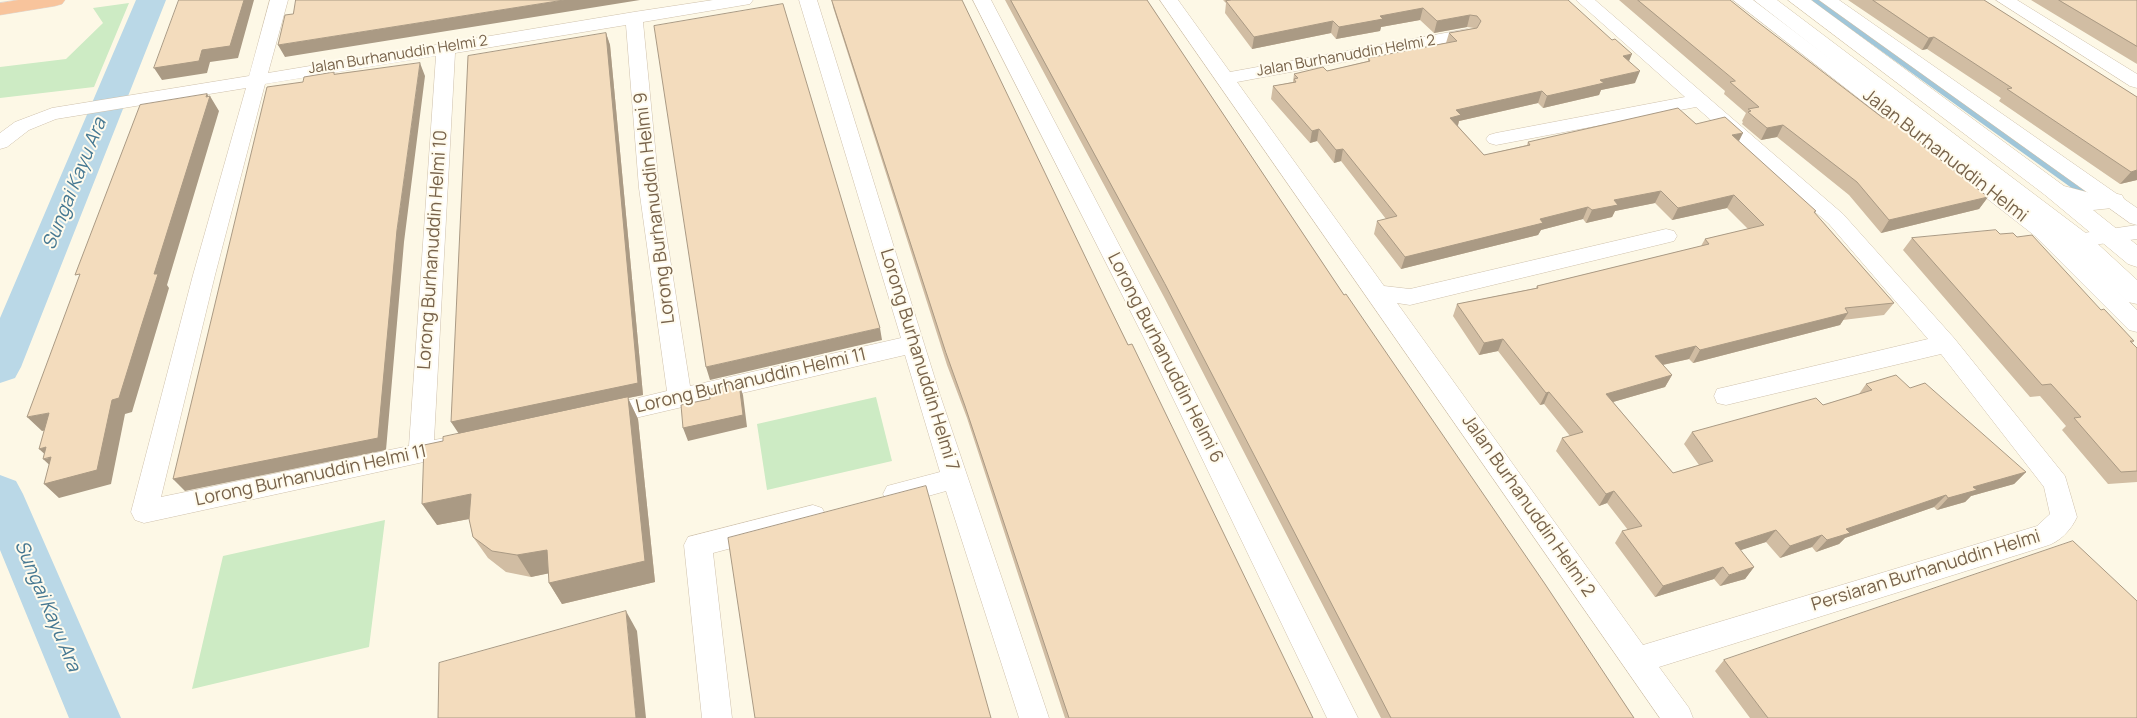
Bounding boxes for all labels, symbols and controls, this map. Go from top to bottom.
street label: Jalan Burhanuddin Helmi 2 [1255,31,1437,81]
street label: Jalan Burhanuddin Helmi 2 [307,32,489,78]
street label: Jalan Burhanuddin Helmi [1858,85,2032,227]
street label: Lorong Burhanuddin Helmi 9 [630,91,680,325]
water label: Sungai Kayu Ara [38,115,112,253]
street label: Lorong Burhanuddin Helmi 10 [414,130,452,370]
street label: Lorong Burhanuddin Helmi 7 [875,246,963,474]
street label: Lorong Burhanuddin Helmi 6 [1102,249,1228,467]
street label: Lorong Burhanuddin Helmi 11 [634,344,868,418]
street label: Jalan Burhanuddin Helmi 2 [1457,411,1599,601]
street label: Lorong Burhanuddin Helmi 11 [193,441,429,511]
street label: Persiaran Burhanuddin Helmi [1809,526,2043,616]
water label: Sungai Kayu Ara [9,537,85,675]

